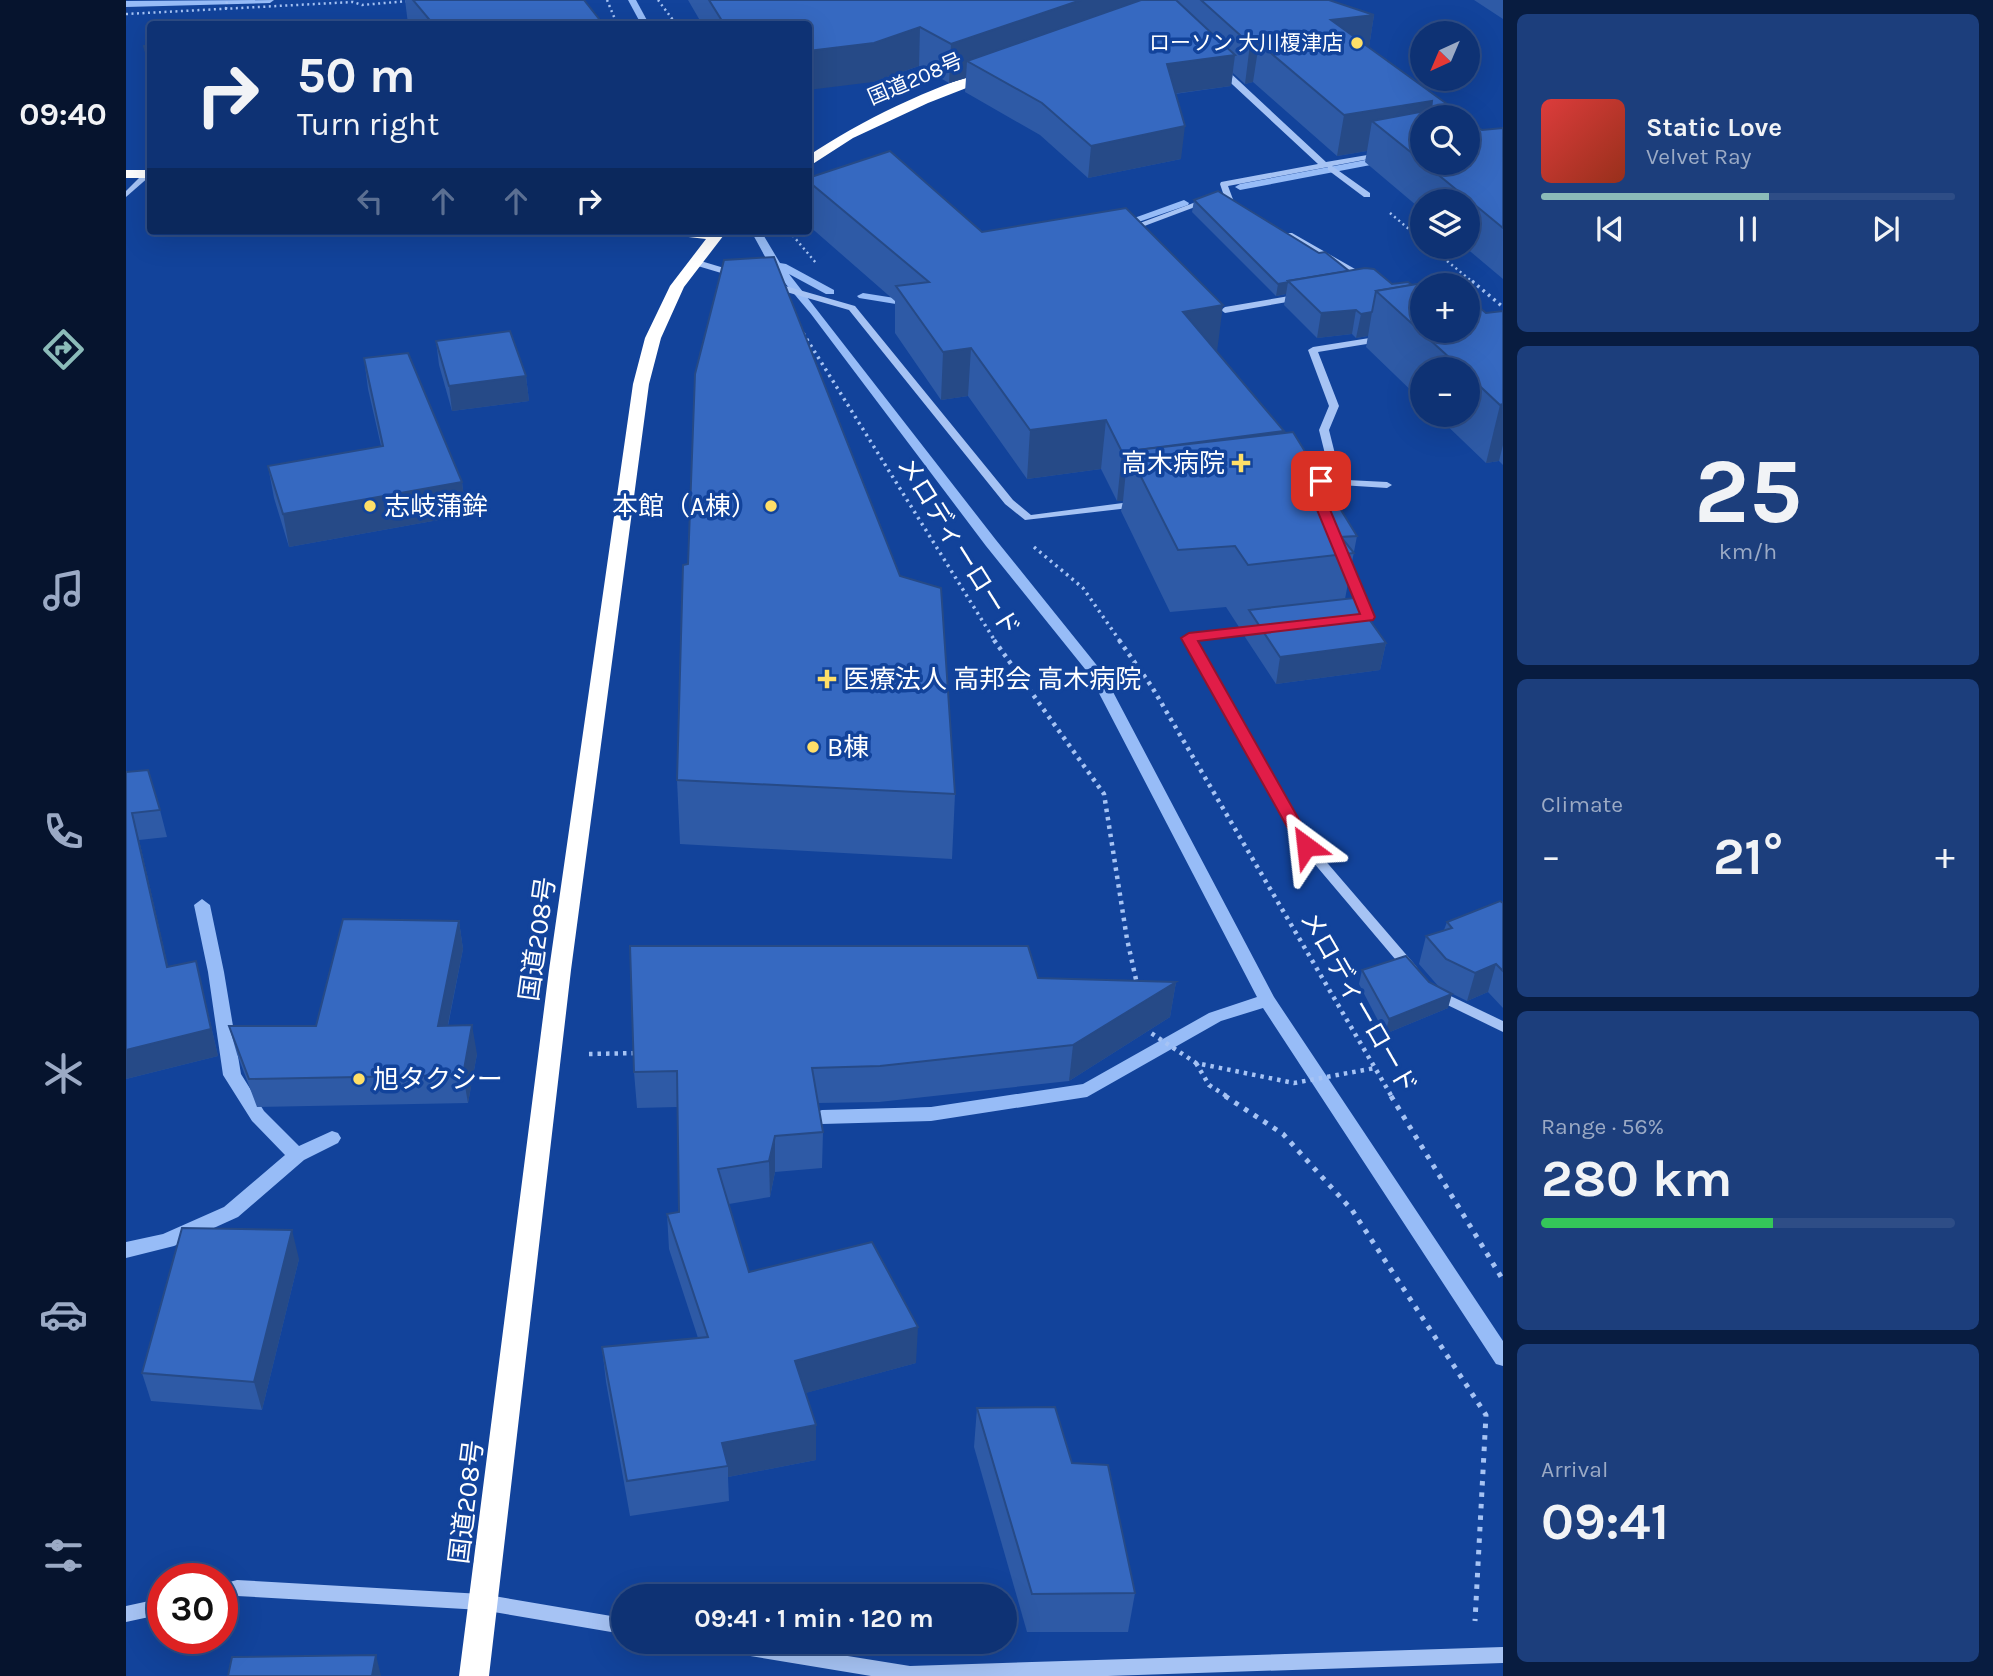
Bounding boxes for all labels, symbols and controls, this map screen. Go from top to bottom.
north arrow [1410,21,1480,91]
map controls [1410,21,1480,427]
place label: ローソン 大川榎津店 [1149,31,1343,55]
marker: ローソン 大川榎津店 [1349,35,1365,51]
text: 50 m [297,47,415,104]
street label: 国道208号 [864,48,966,110]
icon: right [182,49,273,140]
text: 09:40 [19,96,107,133]
button: search [1410,105,1480,175]
text: Turn right [297,106,439,143]
text: Static Love [1646,112,1782,143]
text: Velvet Ray [1646,143,1751,170]
icon: left [351,182,389,220]
icon: ahead [424,182,462,220]
icon: ahead [497,182,535,220]
icon: right [570,182,608,220]
button: layers [1410,189,1480,259]
icon: previous [1591,210,1629,248]
icon: pause [1729,210,1767,248]
icon: next [1867,210,1905,248]
button: + [1410,273,1480,343]
icon: directions [39,325,88,374]
button: − [1410,357,1480,427]
text: 25 [1694,439,1802,545]
place label: 高木病院 [1121,448,1225,479]
street label: メロディーロード [891,451,1026,642]
pin [1291,451,1351,511]
marker: 高木病院 [1231,453,1251,473]
icon: arrive [1302,462,1340,500]
place label: 志岐蒲鉾 [384,491,488,522]
place label: 本館（A棟） [612,491,757,522]
marker: 志岐蒲鉾 [362,498,378,514]
marker: 本館（A棟） [763,498,779,514]
text: km/h [1719,538,1777,565]
icon: music [39,566,88,615]
place label: 医療法人 高邦会 高木病院 [843,664,1141,695]
marker: 医療法人 高邦会 高木病院 [817,669,837,689]
place label: B棟 [827,732,869,763]
marker: B棟 [805,739,821,755]
text: Climate [1541,791,1623,818]
icon: phone [39,807,88,856]
position arrow [1269,809,1343,883]
text: 21° [1713,826,1783,887]
text: − [1541,834,1561,879]
text: + [1935,834,1955,879]
street label: 国道208号 [513,875,562,1003]
street label: メロディーロード [1294,905,1424,1099]
icon: climate [39,1049,88,1098]
place label: 旭タクシー [373,1064,503,1095]
marker: 旭タクシー [351,1071,367,1087]
text: Range · 56% [1541,1113,1664,1140]
text: 280 km [1541,1148,1732,1209]
icon: car [39,1290,88,1339]
street label: 国道208号 [444,1438,489,1566]
text: Arrival [1541,1456,1608,1483]
text: 09:41 [1541,1491,1669,1552]
icon: filters [39,1531,88,1580]
speed limit sign: 30 [147,1563,238,1654]
text: 09:41 · 1 min · 120 m [694,1603,934,1634]

